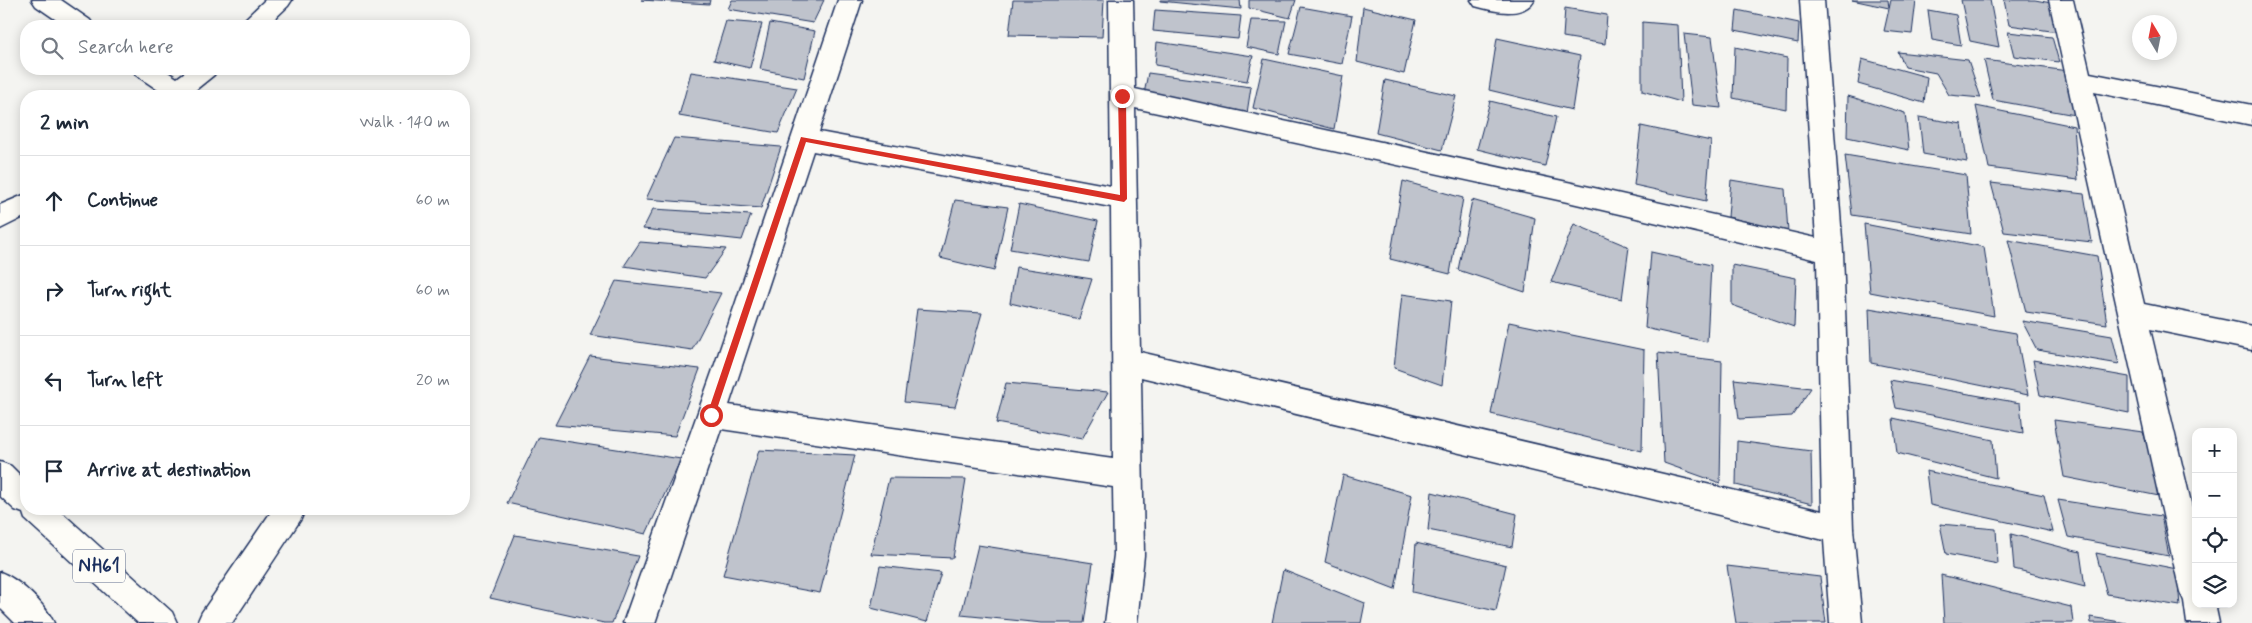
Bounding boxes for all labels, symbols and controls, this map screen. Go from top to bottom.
north arrow [2132,15,2177,60]
search box [20,20,470,75]
icon: search [38,34,66,62]
text: Search here [78,35,174,60]
route end [1111,85,1134,108]
text: 2 min [40,109,89,137]
text: Walk · 140 m [360,112,450,133]
icon: ahead [40,187,68,215]
text: Continue [87,188,158,213]
text: 60 m [416,190,450,211]
icon: right [40,277,68,305]
text: Turn right [87,278,171,303]
text: 60 m [416,280,450,301]
icon: left [40,367,68,395]
text: Turn left [87,368,163,393]
text: 20 m [416,370,450,391]
route start [700,404,723,427]
map controls [2192,428,2237,608]
button: + [2192,428,2237,473]
icon: arrive [40,457,68,485]
text: Arrive at destination [87,458,251,483]
button: − [2192,473,2237,518]
button: locate [2192,518,2237,563]
road number: NH61 [73,550,125,582]
button: layers [2192,563,2237,608]

